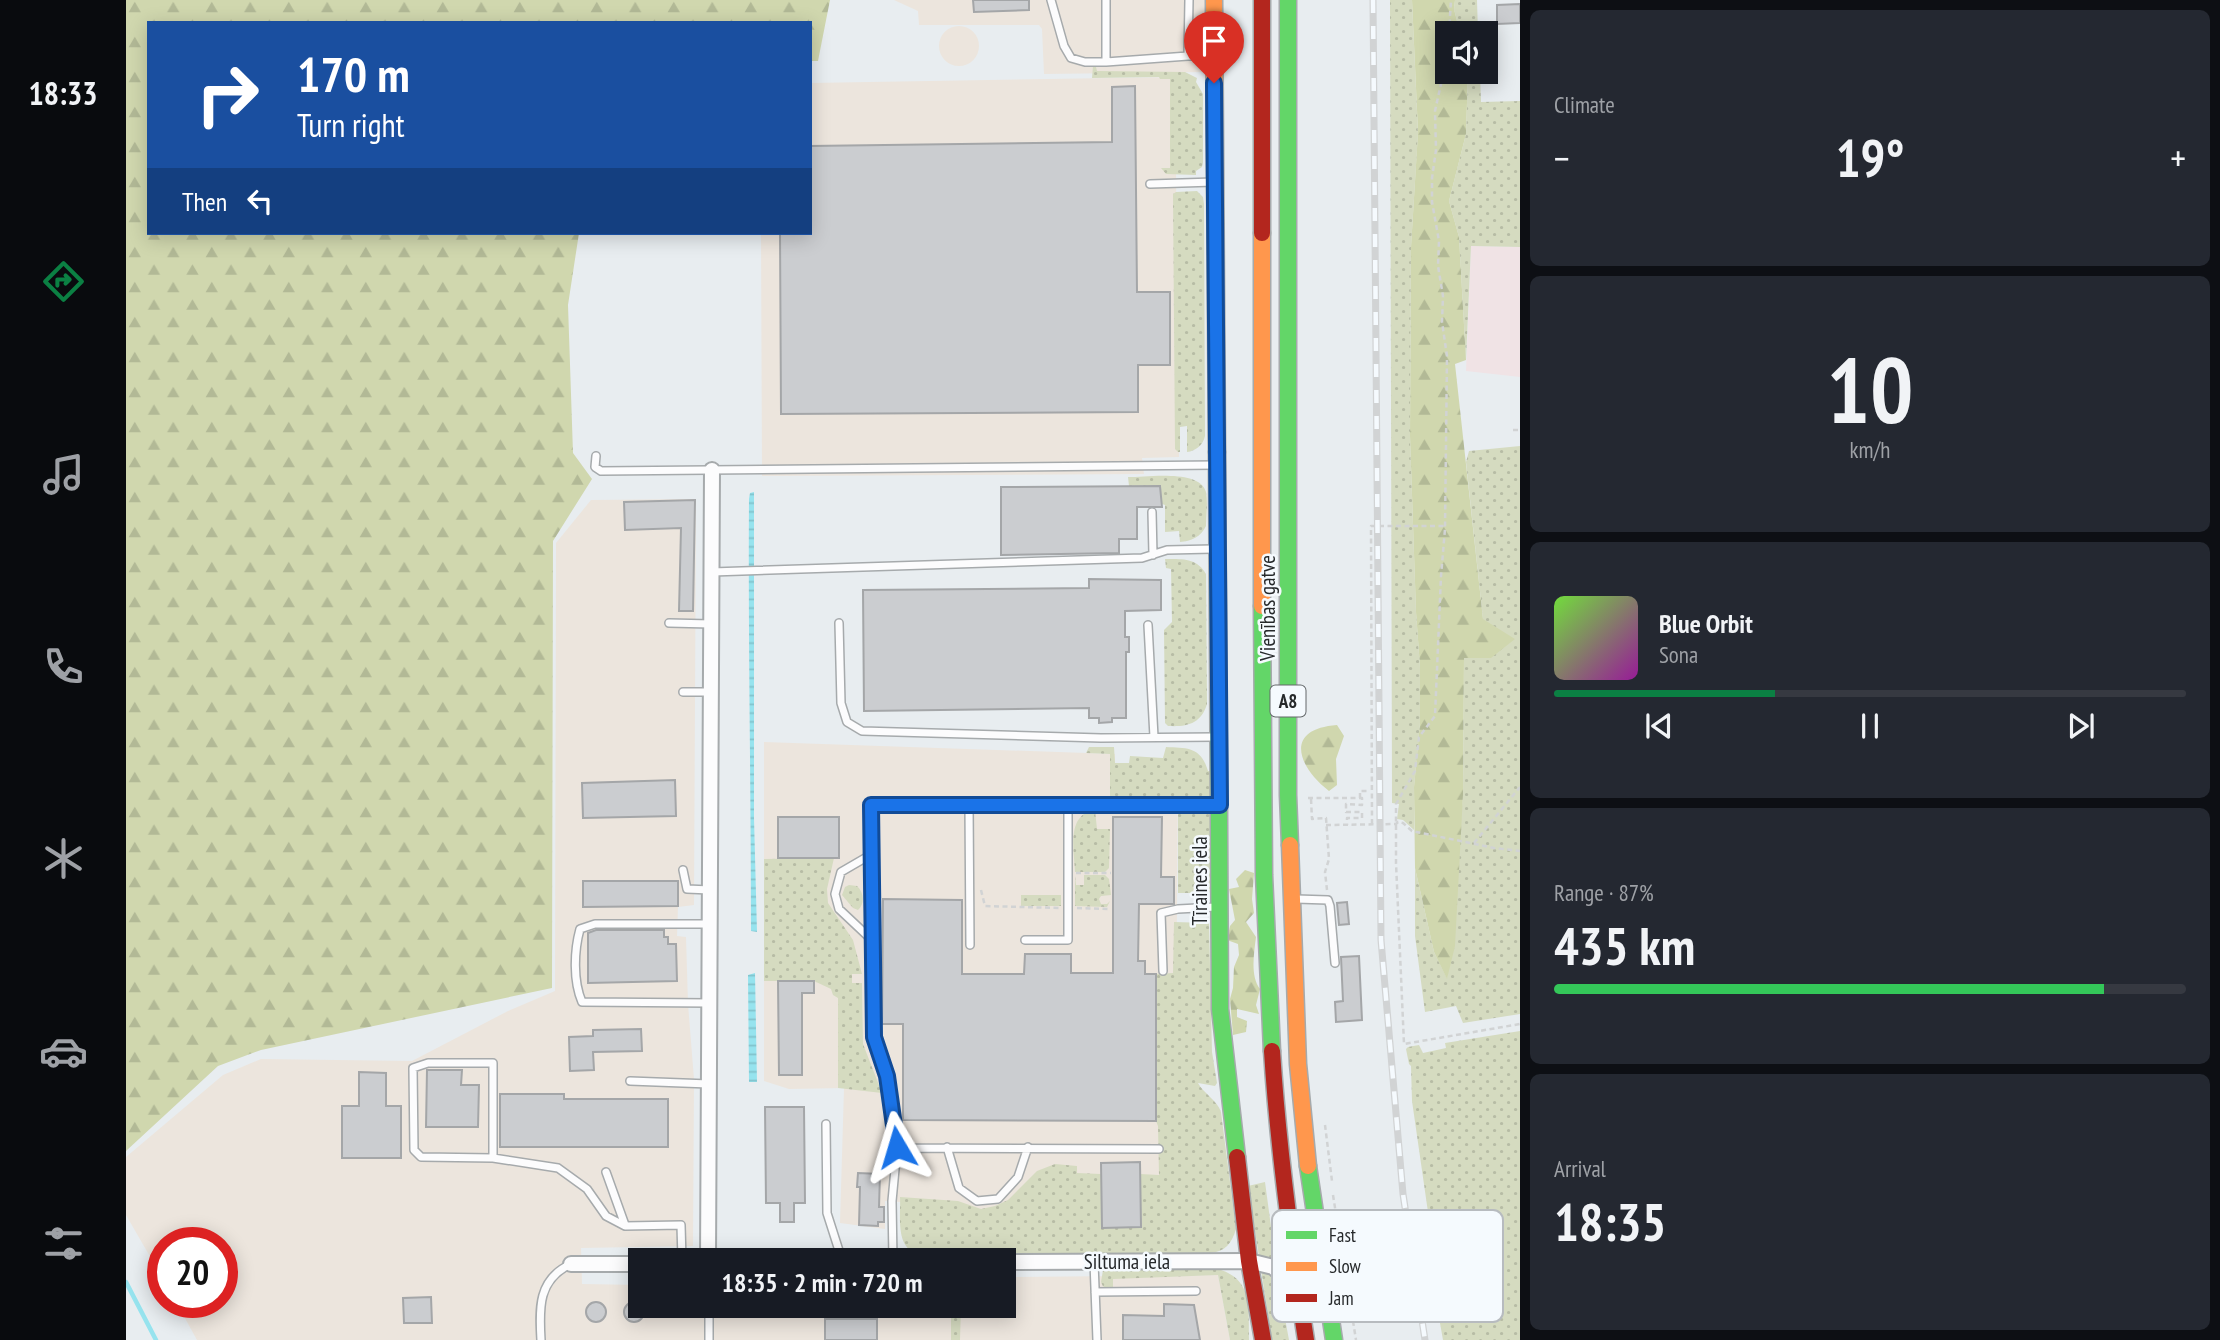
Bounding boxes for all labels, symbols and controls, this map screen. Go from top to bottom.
pin [1184,11,1244,83]
map controls [1435,21,1498,84]
button: sound [1435,21,1498,84]
icon: arrive [1195,22,1233,60]
text: 170 m [297,42,410,106]
icon: right [182,49,273,140]
text: 18:33 [28,72,98,114]
text: Climate [1554,90,1615,119]
text: Turn right [297,104,405,146]
text: 19° [1836,124,1904,191]
text: − [1554,133,1570,182]
text: + [2170,133,2186,182]
icon: left [241,182,279,220]
text: Then [182,185,227,218]
icon: directions [39,257,88,306]
text: 10 [1827,330,1914,448]
text: km/h [1850,435,1890,464]
icon: music [39,450,88,499]
street label: Vienības gatve [1254,555,1281,662]
text: Blue Orbit [1659,607,1753,640]
text: Sona [1659,640,1698,669]
icon: phone [39,642,88,691]
road number: A8 [1270,686,1306,716]
icon: previous [1640,707,1678,745]
icon: pause [1851,707,1889,745]
icon: next [2062,707,2100,745]
icon: climate [39,834,88,883]
street label: Tīraines iela [1186,836,1213,926]
text: Range · 87% [1554,878,1654,907]
text: 435 km [1554,912,1695,979]
icon: car [39,1027,88,1076]
position arrow [860,1110,934,1184]
text: Arrival [1554,1154,1606,1183]
text: 18:35 [1554,1188,1666,1255]
legend [1272,1210,1503,1322]
icon: filters [39,1219,88,1268]
text: Fast [1329,1223,1357,1247]
speed limit sign: 20 [147,1227,238,1318]
street label: Siltuma iela [1084,1248,1170,1275]
text: Slow [1329,1254,1362,1278]
text: 18:35 · 2 min · 720 m [722,1266,922,1299]
text: Jam [1328,1286,1354,1310]

